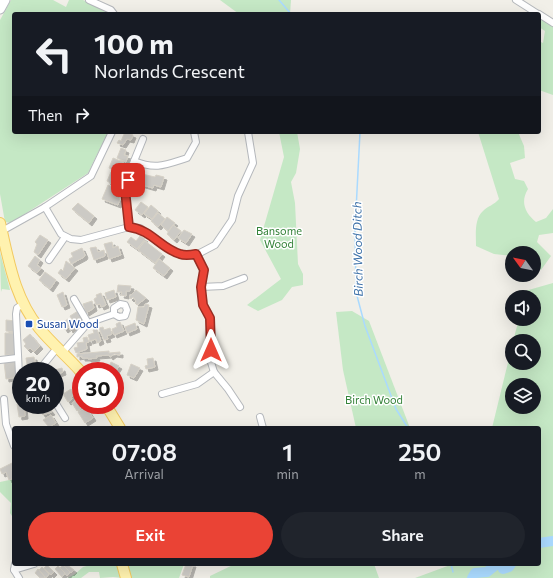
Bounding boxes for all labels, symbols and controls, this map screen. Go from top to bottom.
text: 100 m [94,26,174,60]
icon: left [28,28,80,80]
text: Norlands Crescent [94,60,245,82]
icon: right [71,104,93,126]
text: Then [28,106,63,124]
pin [111,163,145,197]
icon: arrive [117,169,139,191]
water label: Birch Wood Ditch [349,201,365,297]
park label: Bansome Wood [256,224,302,250]
north arrow [505,246,541,282]
map controls [505,246,541,414]
button: sound [505,290,541,326]
place label: Susan Wood [37,317,99,330]
marker: Susan Wood [24,319,34,329]
position arrow [190,329,232,371]
button: search [505,334,541,370]
speed limit sign: 30 [72,362,124,414]
text: 20 [26,371,50,395]
button: layers [505,378,541,414]
text: km/h [26,392,50,404]
park label: Birch Wood [345,393,403,406]
text: 07:08 [112,437,177,466]
text: 1 [282,437,293,466]
text: 250 [398,437,441,466]
text: Arrival [125,466,164,482]
text: min [276,466,299,482]
text: m [414,466,425,482]
button: Exit [28,512,273,558]
button: Share [281,512,525,558]

